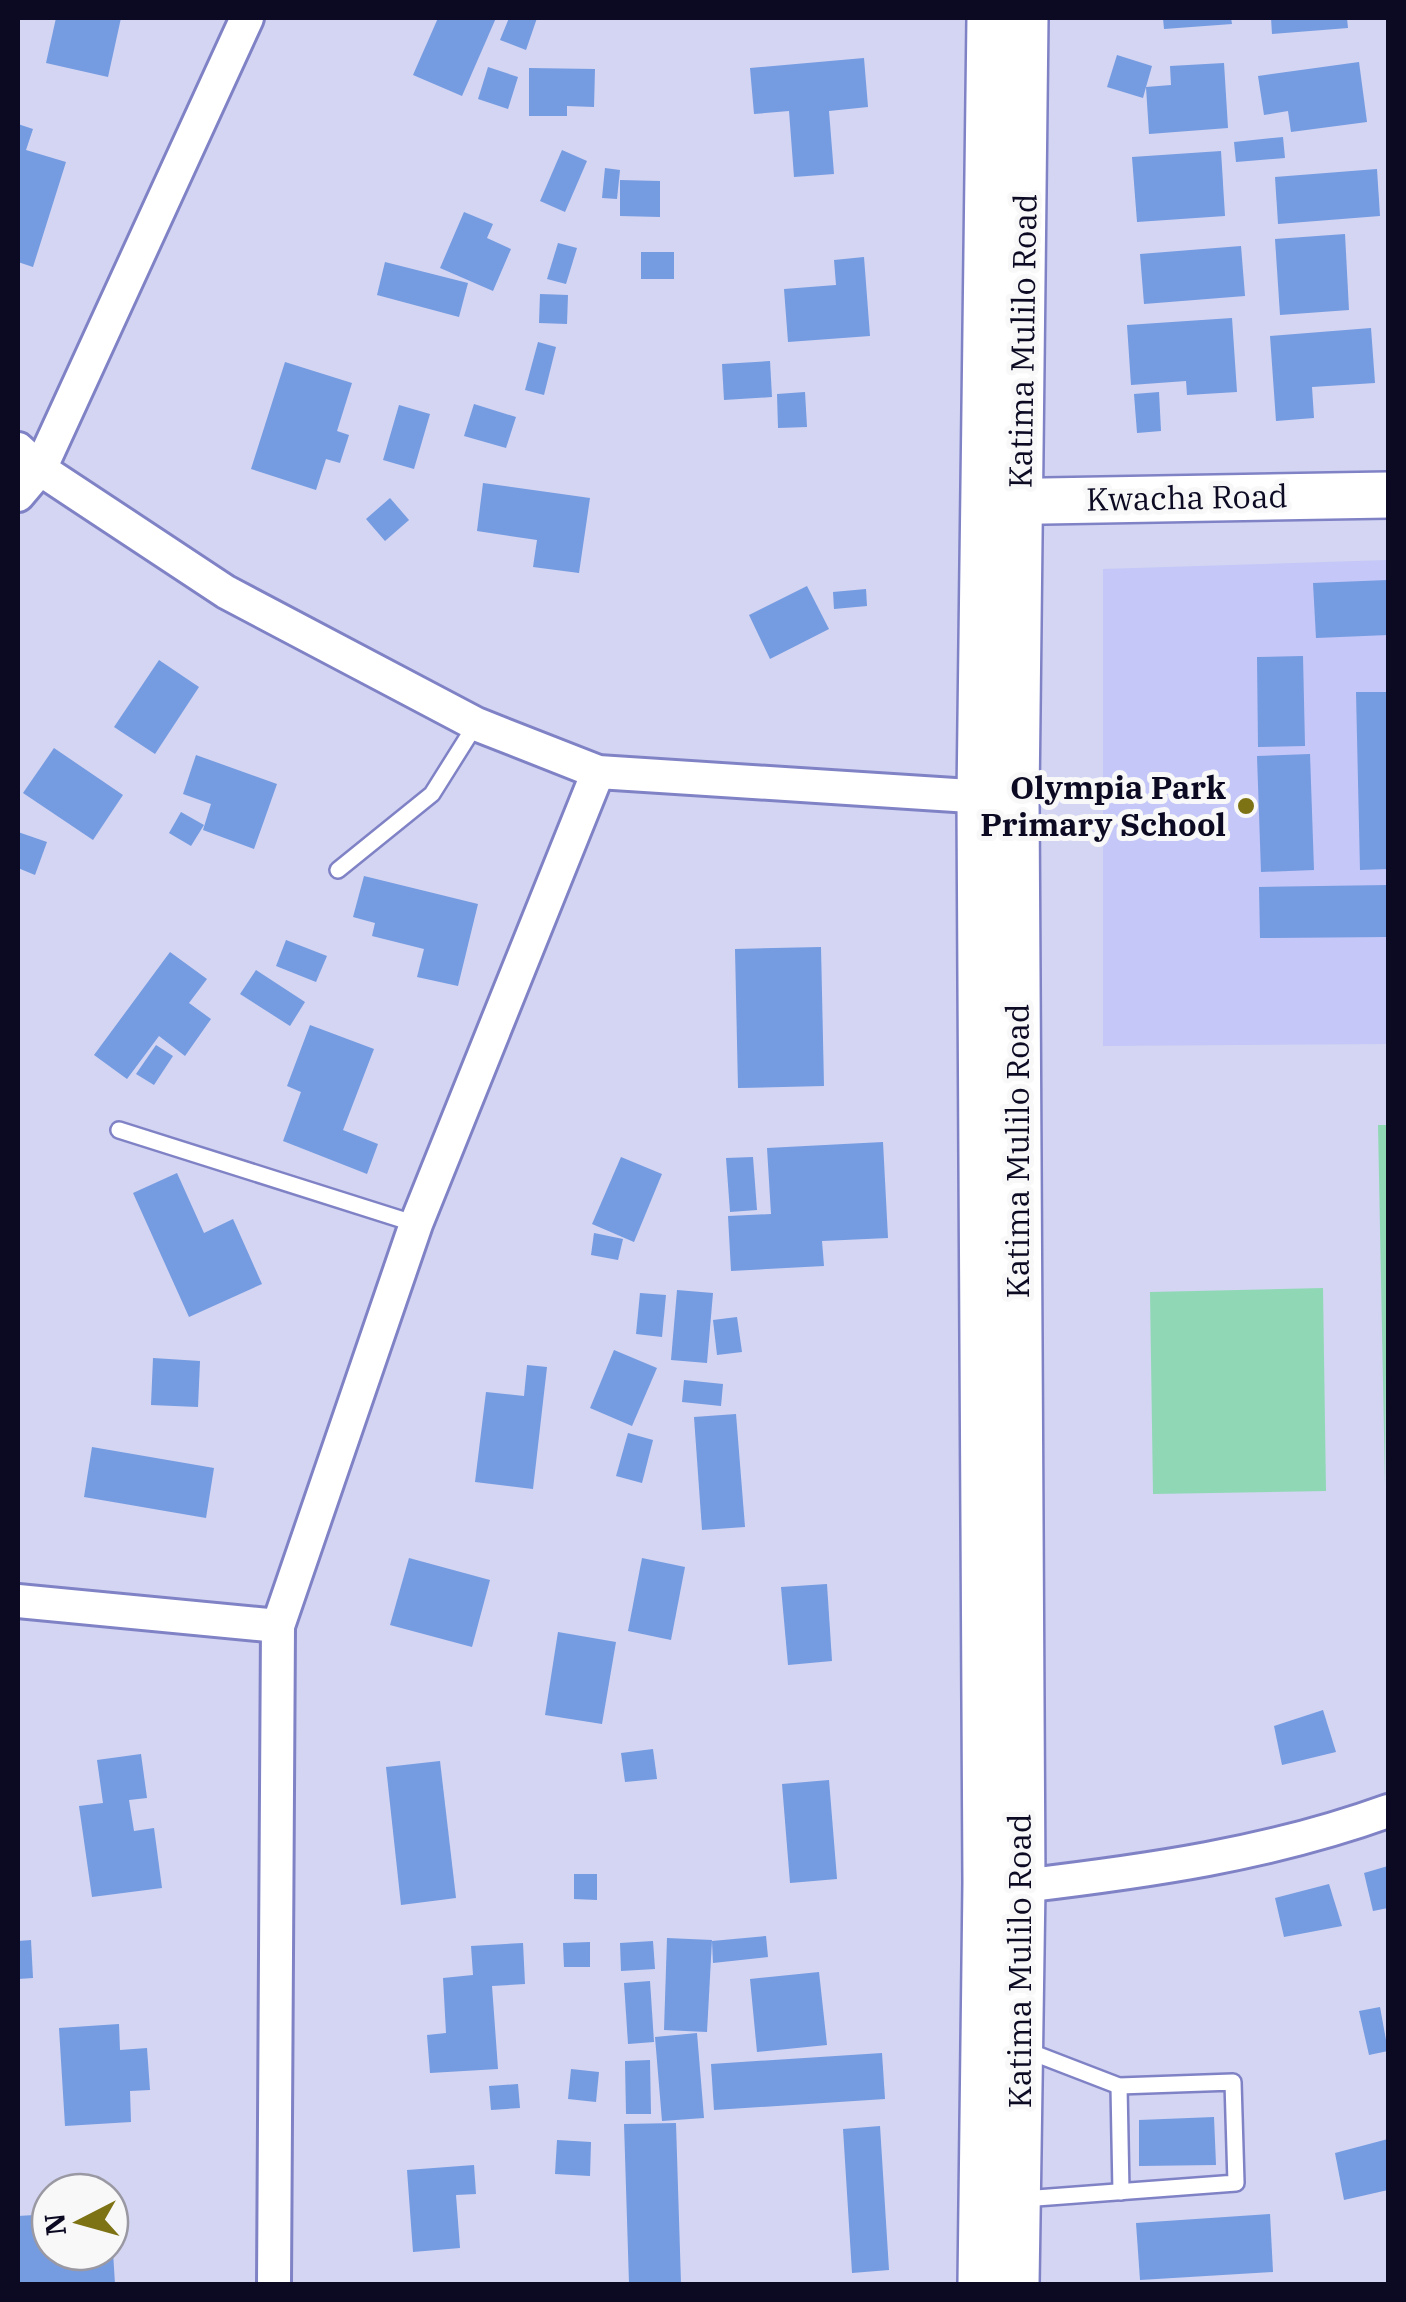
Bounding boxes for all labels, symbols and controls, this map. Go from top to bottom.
street label: Katima Mulilo Road [998,193,1046,489]
street label: Kwacha Road [1086,474,1288,520]
place label: Olympia Park Primary School [980,766,1226,845]
marker: Olympia Park Primary School [1235,795,1257,817]
street label: Katima Mulilo Road [996,1004,1038,1298]
street label: Katima Mulilo Road [998,1814,1040,2108]
north arrow [30,2172,130,2272]
text: N [35,2212,74,2238]

